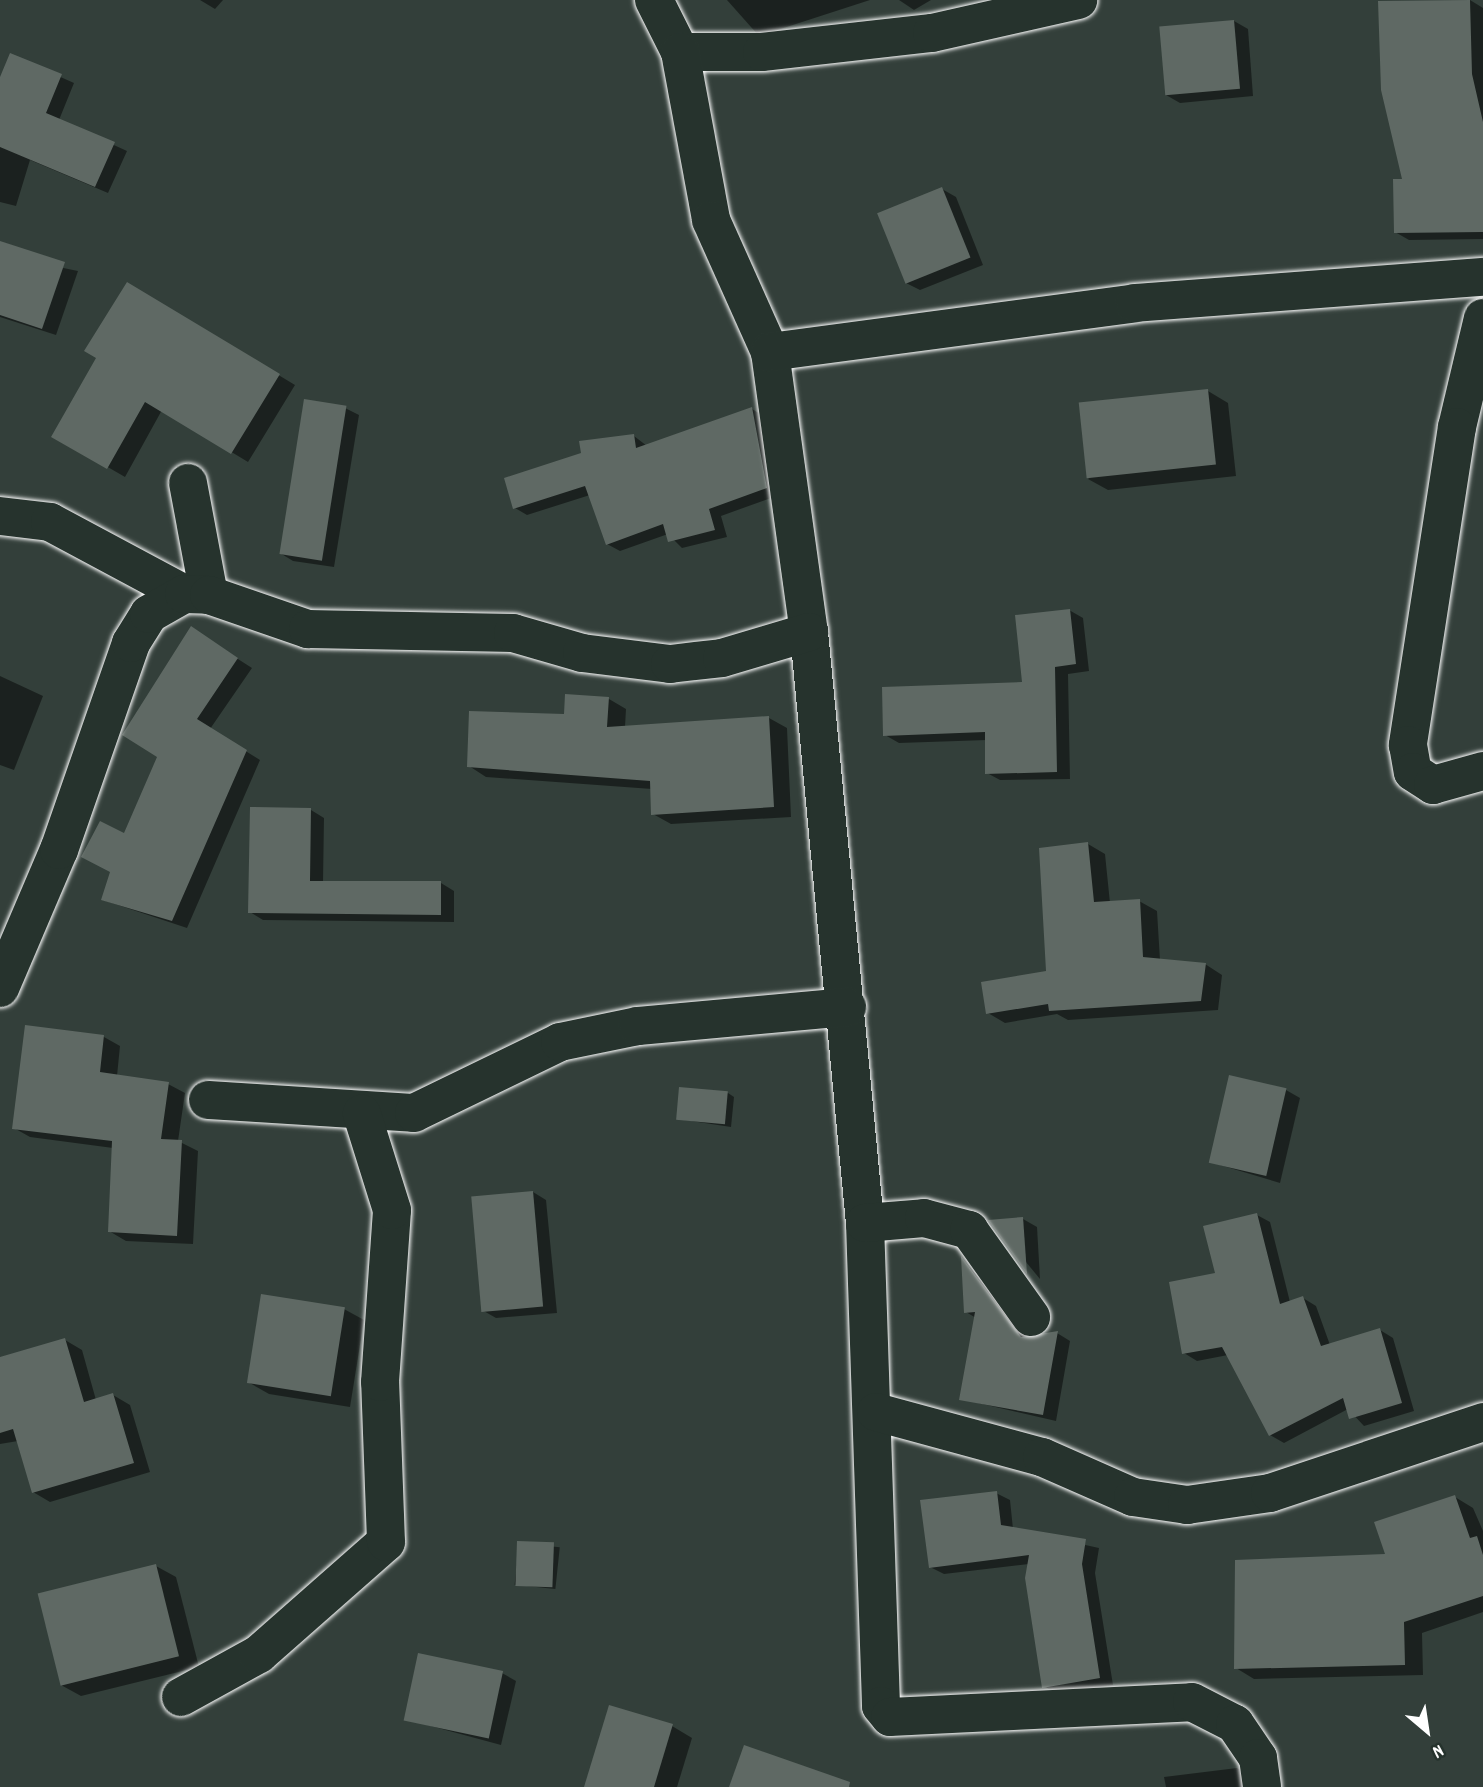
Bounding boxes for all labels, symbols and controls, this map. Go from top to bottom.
north arrow [1392,1696,1462,1766]
text: N [1427,1736,1448,1764]

